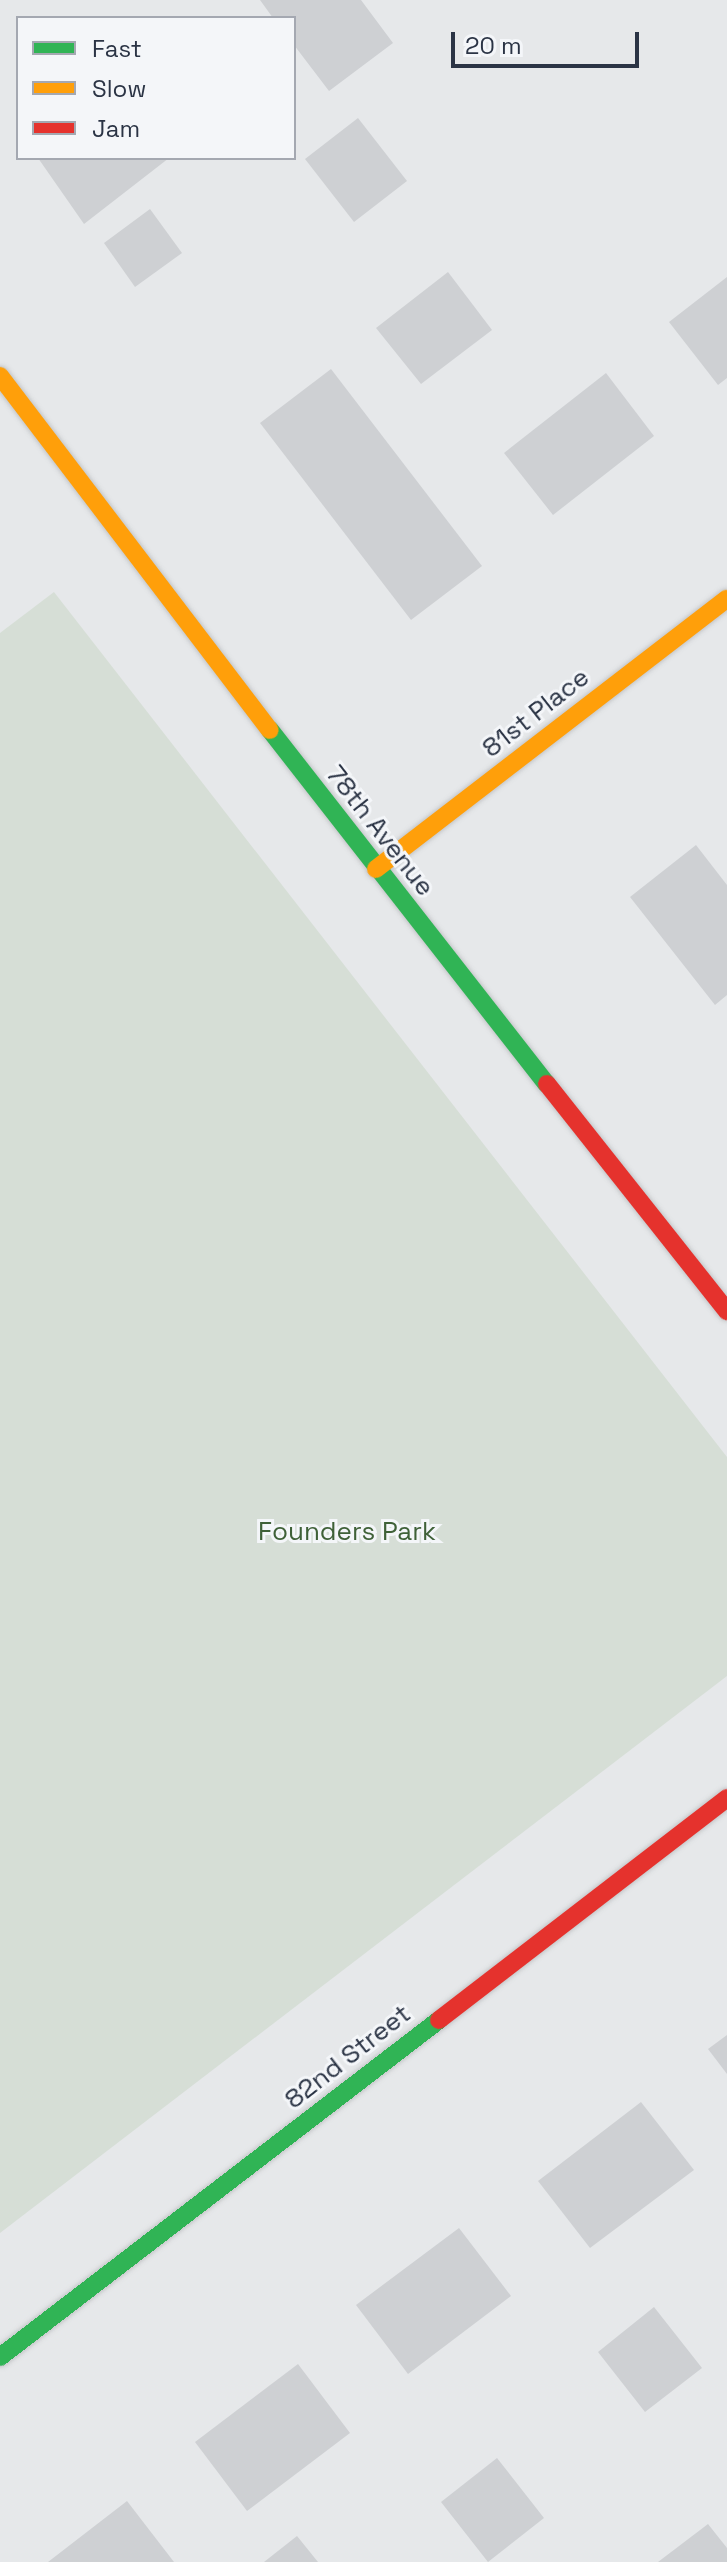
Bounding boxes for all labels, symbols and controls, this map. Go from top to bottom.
legend [16,16,296,160]
scale bar [455,16,643,66]
text: 20 m [465,30,522,61]
text: Fast [92,33,142,64]
text: Slow [92,73,146,104]
text: Jam [92,113,140,144]
street label: 81st Place [476,662,596,764]
street label: 78th Avenue [319,759,441,903]
park label: Founders Park [258,1516,436,1548]
street label: 82nd Street [279,1998,417,2116]

